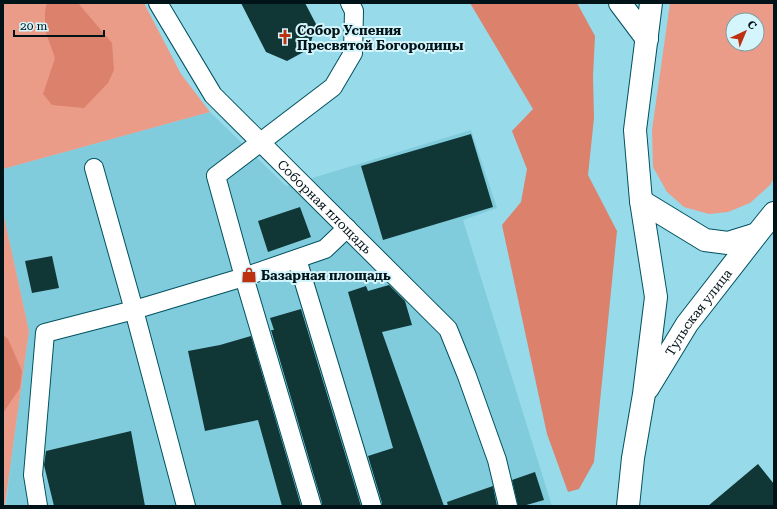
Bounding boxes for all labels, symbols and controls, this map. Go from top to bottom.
scale bar [14,12,104,38]
north arrow [725,12,765,52]
text: С [744,18,759,33]
text: 20 m [20,19,47,33]
place label: Собор Успения Пресвятой Богородицы [297,23,464,53]
church icon: Собор Успения Пресвятой Богородицы [276,28,294,46]
street label: Соборная площадь [274,157,375,257]
shop icon: Базарная площадь [240,266,258,284]
street label: Тульская улица [662,266,735,359]
place label: Базарная площадь [261,268,391,283]

